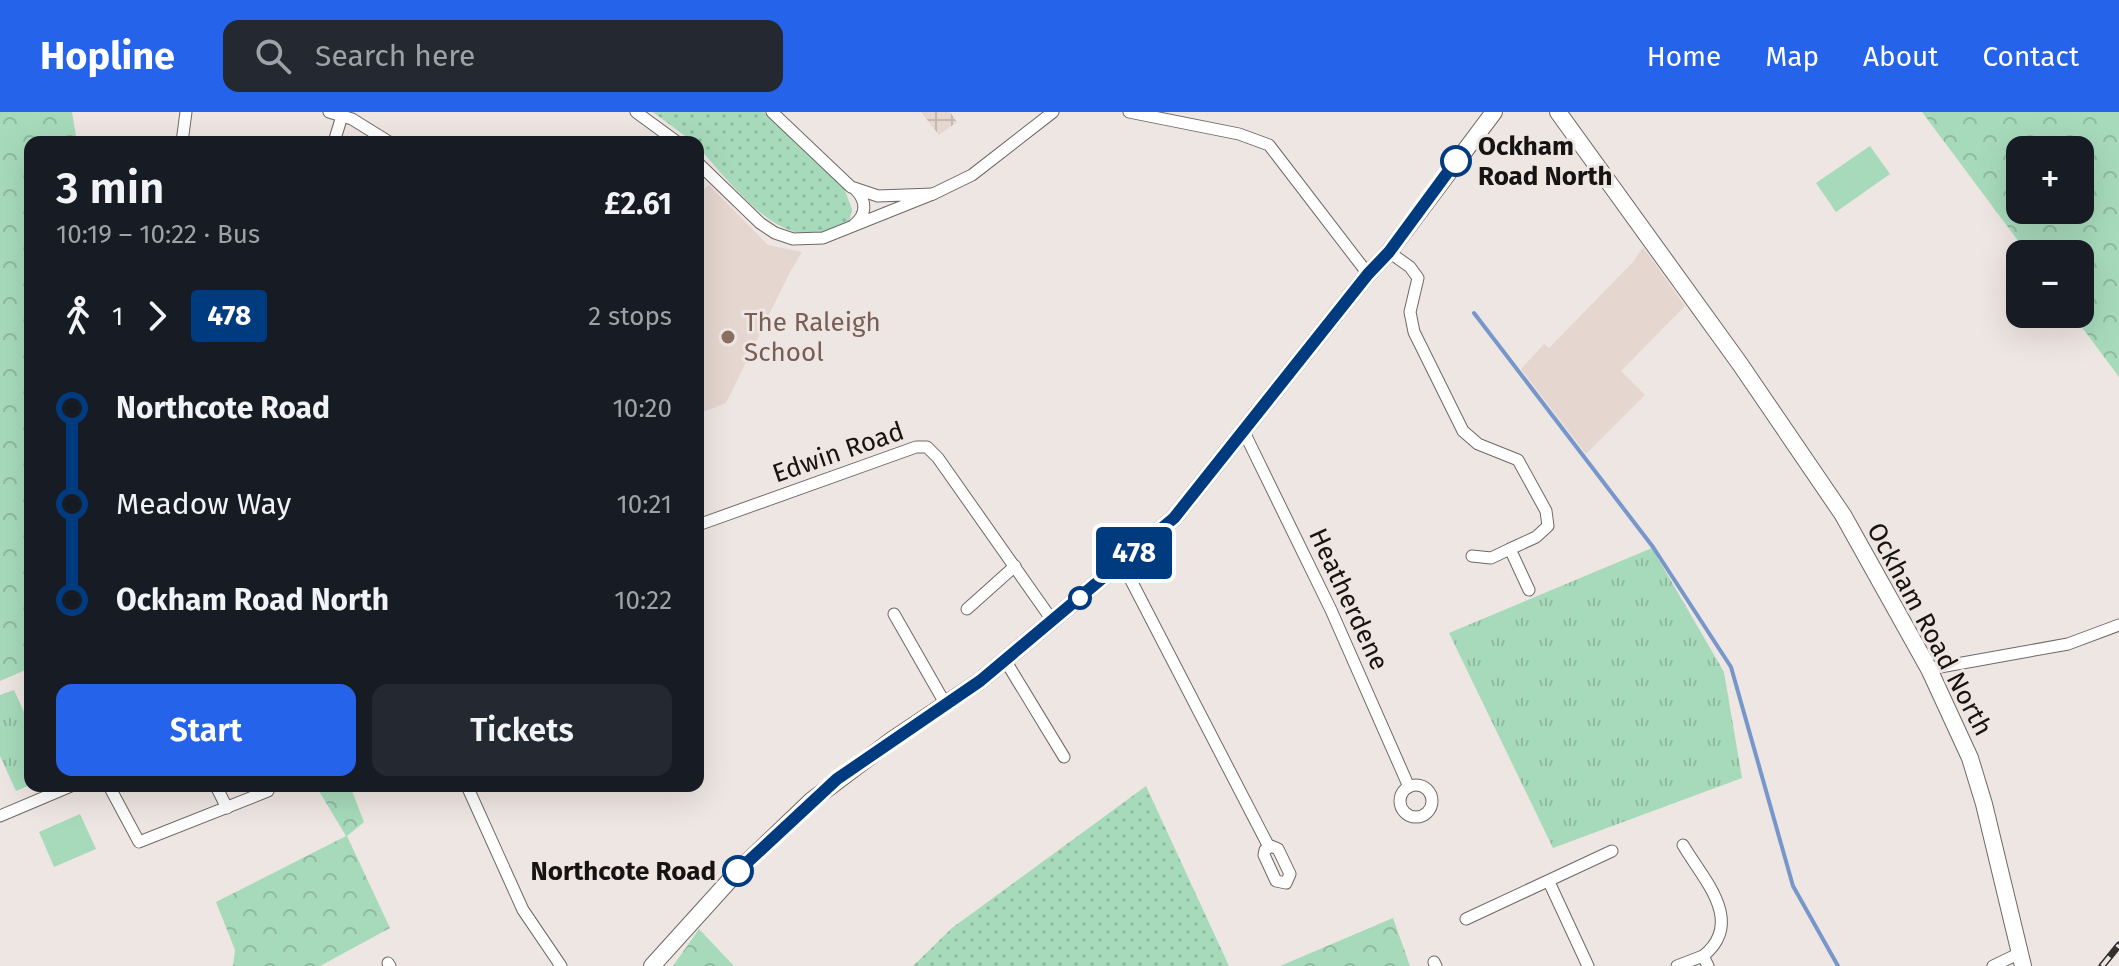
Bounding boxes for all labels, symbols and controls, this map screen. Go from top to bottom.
search box [223,20,783,92]
text: Hopline [40,33,175,79]
icon: search [251,34,295,78]
text: Search here [315,38,475,74]
text: Home [1647,40,1721,73]
text: Map [1765,40,1819,73]
text: About [1863,40,1938,73]
text: Contact [1982,40,2079,73]
place label: Ockham Road North [1478,131,1612,192]
map controls [2006,136,2094,328]
button: + [2006,136,2094,224]
marker: Ockham Road North [1441,146,1471,176]
text: 3 min [56,162,165,215]
text: £2.61 [604,186,672,222]
text: 10:19 – 10:22 · Bus [56,219,260,250]
button: − [2006,240,2094,328]
icon: walk [56,294,100,338]
icon: forward [135,294,179,338]
text: 478 [207,299,251,332]
text: 1 [112,301,123,332]
text: 2 stops [588,301,672,332]
place label: The Raleigh School [744,307,881,368]
marker: The Raleigh School [719,328,737,346]
text: Northcote Road [116,390,330,426]
text: 10:20 [613,393,672,424]
street label: Edwin Road [768,416,908,489]
text: Meadow Way [116,486,291,522]
text: 10:21 [617,489,672,520]
street label: Ockham Road North [1860,517,1999,741]
street label: Heatherdene [1302,523,1395,675]
line badge: 478 [1088,527,1180,579]
text: 478 [1112,536,1156,569]
text: Ockham Road North [116,582,389,618]
text: 10:22 [614,585,672,616]
unlabelled marker [1069,587,1091,609]
button: Start [56,684,356,776]
button: Tickets [372,684,672,776]
place label: Northcote Road [530,856,716,887]
marker: Northcote Road [723,856,753,886]

